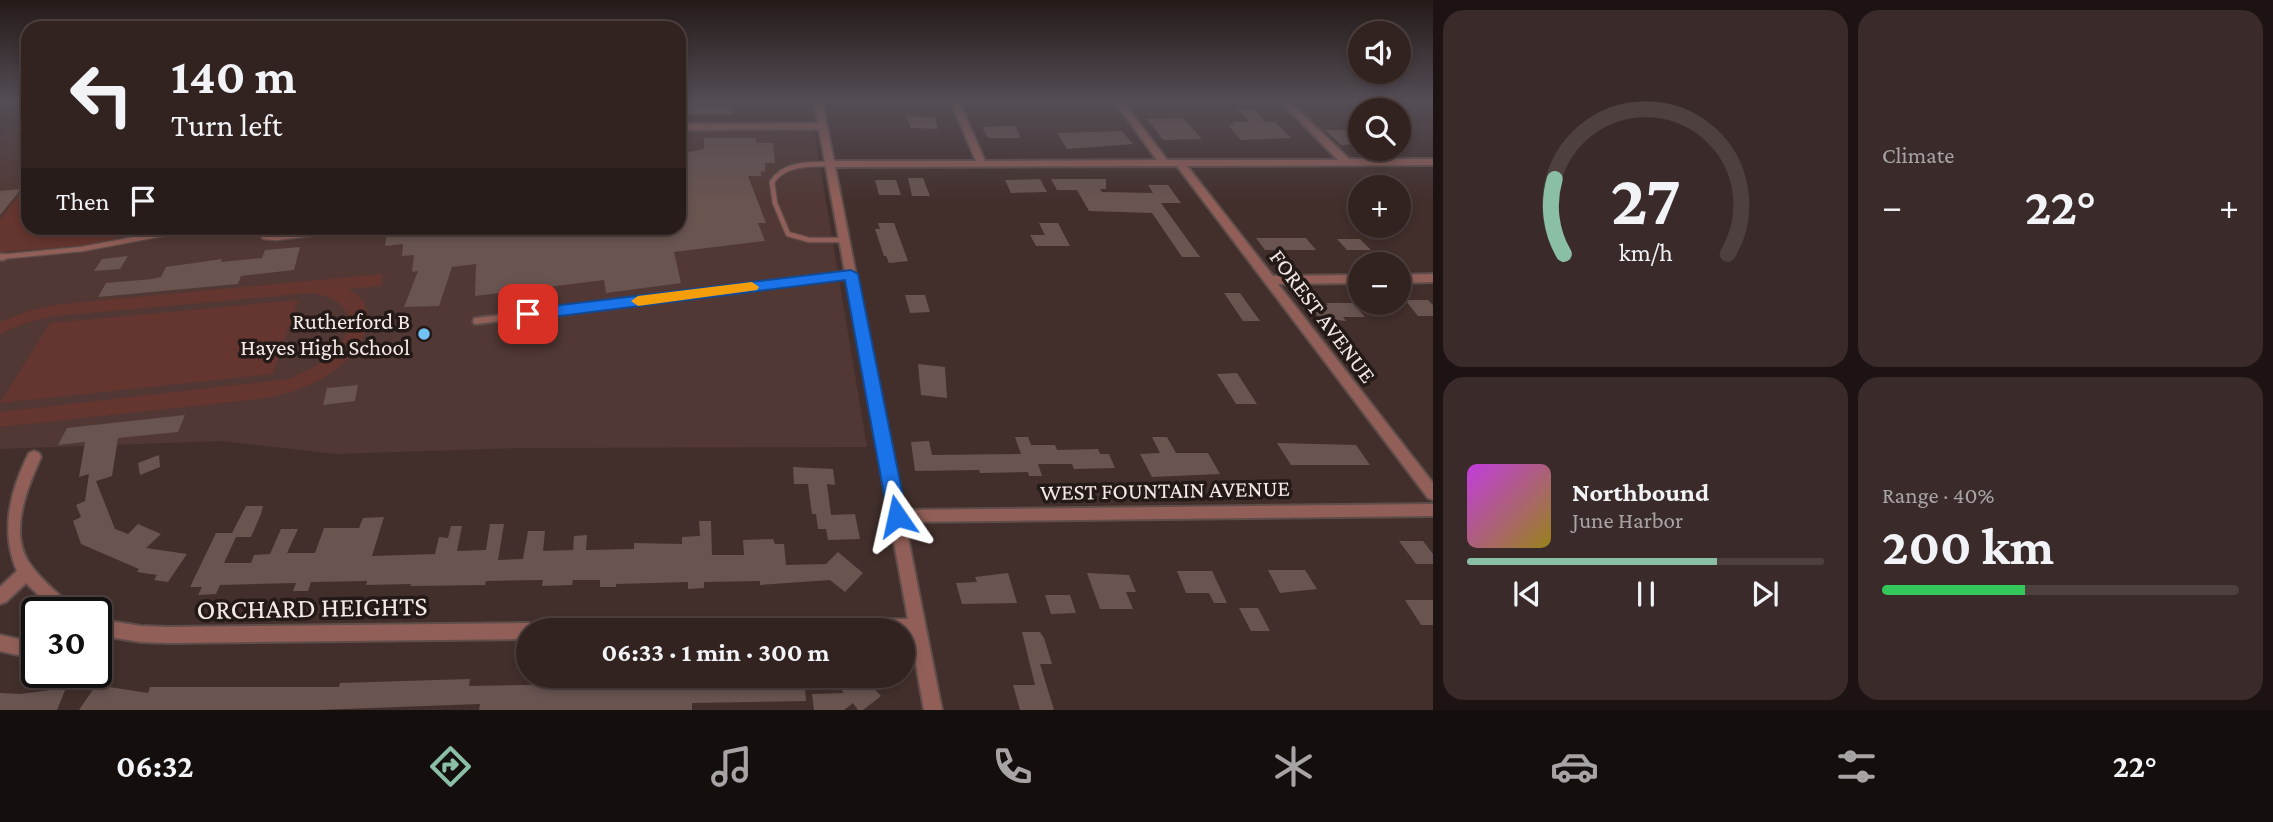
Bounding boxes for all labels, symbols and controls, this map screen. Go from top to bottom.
map controls [1348,21,1411,315]
button: sound [1348,21,1411,84]
icon: left [56,49,147,140]
text: 140 m [171,49,296,104]
button: search [1348,98,1411,161]
text: Turn left [171,107,282,143]
text: Climate [1882,142,1954,168]
text: 27 [1610,160,1681,241]
button: + [1348,175,1411,238]
text: 22° [2025,177,2096,235]
icon: arrive [124,182,162,220]
text: − [1882,185,1902,227]
text: + [2219,185,2239,227]
text: Then [56,187,110,216]
text: km/h [1619,239,1672,266]
street label: FOREST AVENUE [1264,244,1382,388]
button: − [1348,252,1411,315]
pin [498,284,558,344]
icon: arrive [509,295,547,333]
place label: Rutherford B Hayes High School [240,308,410,360]
marker: Rutherford B Hayes High School [416,326,432,342]
street label: WEST FOUNTAIN AVENUE [1040,475,1290,505]
text: Northbound [1572,478,1709,507]
position arrow [860,479,934,553]
text: Range · 40% [1882,482,1995,508]
text: June Harbor [1572,507,1683,533]
text: 200 km [1882,517,2054,575]
icon: previous [1508,575,1546,613]
icon: pause [1627,575,1665,613]
icon: next [1746,575,1784,613]
street label: ORCHARD HEIGHTS [196,590,428,625]
speed limit sign: 30 [21,597,112,688]
text: 06:33 · 1 min · 300 m [601,638,830,667]
icon: directions [426,742,475,791]
icon: music [707,742,756,791]
icon: phone [988,742,1037,791]
icon: climate [1269,742,1318,791]
icon: car [1550,742,1599,791]
icon: filters [1832,742,1881,791]
text: 06:32 [116,748,194,784]
text: 22° [2113,748,2157,784]

